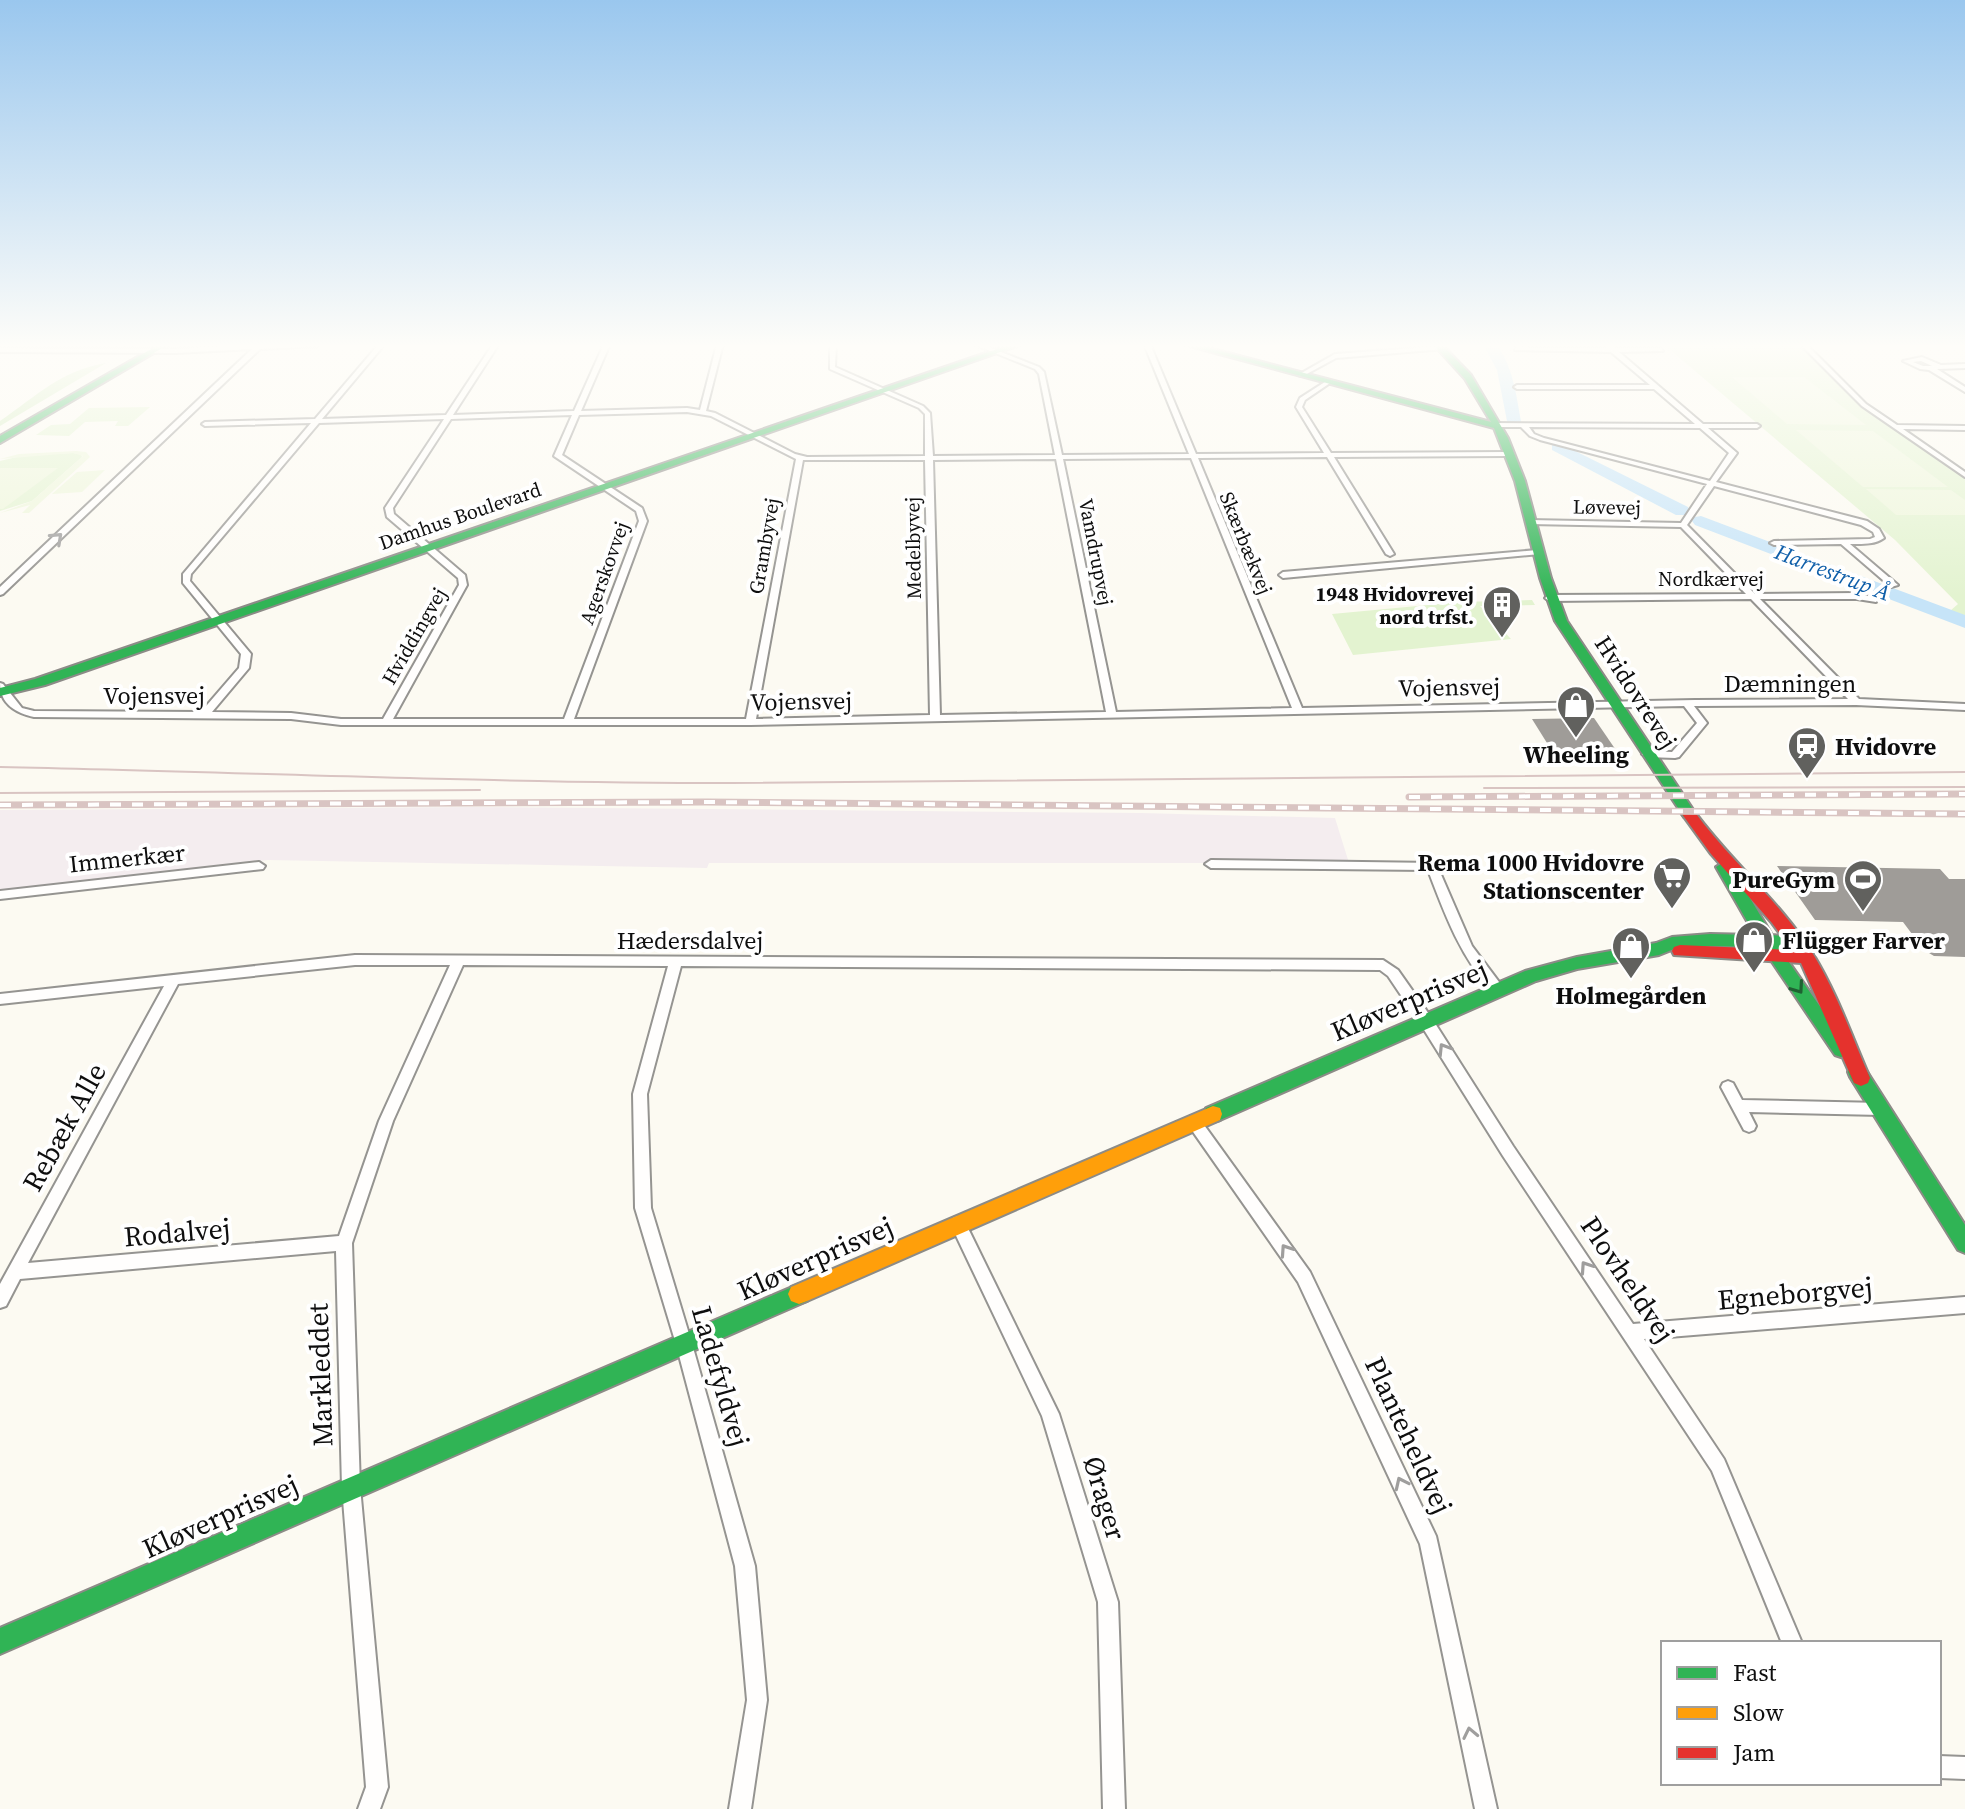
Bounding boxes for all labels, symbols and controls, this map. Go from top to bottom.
street label: Damhus Boulevard [375,475,545,557]
street label: Skærbækvej [1213,488,1279,598]
street label: Løvevej [1573,492,1641,522]
street label: Grambyvej [742,496,786,596]
street label: Vamdrupvej [1072,496,1120,608]
street label: Medelbyvej [898,497,928,599]
street label: Agerskovvej [572,518,636,628]
one-way arrow [48,533,62,548]
water label: Harrestrup Å [1770,536,1895,608]
street label: Nordkærvej [1658,565,1764,593]
place label: 1948 Hvidovrevej nord trfst. [1315,580,1474,631]
street label: Hviddingvej [375,582,453,690]
building icon: 1948 Hvidovrevej nord trfst. [1481,584,1523,639]
street label: Hvidovrevej [1587,629,1685,755]
street label: Dæmningen [1724,667,1856,700]
street label: Vojensvej [1398,670,1500,704]
street label: Vojensvej [103,679,205,712]
street label: Vojensvej [750,684,852,718]
shop icon: Wheeling [1555,684,1597,739]
station icon: Hvidovre [1786,725,1828,780]
place label: Hvidovre [1835,730,1936,763]
place label: Wheeling [1523,738,1629,771]
street label: Immerkær [67,836,187,880]
place label: Rema 1000 Hvidovre Stationscenter [1418,846,1645,907]
supermarket icon: Rema 1000 Hvidovre Stationscenter [1651,855,1693,910]
sports icon: PureGym [1842,858,1884,913]
place label: PureGym [1732,863,1835,896]
shop icon: Flügger Farver [1733,919,1775,974]
street label: Hædersdalvej [617,924,763,957]
place label: Flügger Farver [1782,924,1946,957]
shop icon: Holmegården [1610,925,1652,980]
street label: Kløverprisvej [1325,950,1493,1050]
place label: Holmegården [1556,979,1707,1012]
one-way arrow [1788,979,1803,993]
one-way arrow [1439,1044,1454,1058]
street label: Rebæk Alle [13,1056,115,1198]
street label: Kløverprisvej [731,1207,899,1309]
street label: Rodalvej [122,1208,232,1256]
street label: Plovheldvej [1572,1209,1684,1349]
one-way arrow [1281,1245,1296,1259]
one-way arrow [1581,1261,1596,1276]
street label: Egneborgvej [1716,1267,1874,1319]
street label: Ladefyldvej [683,1301,759,1451]
street label: Markleddet [298,1302,341,1447]
street label: Planteheldvej [1356,1350,1462,1520]
street label: Ørager [1074,1451,1136,1545]
street label: Kløverprisvej [136,1465,304,1567]
one-way arrow [1395,1477,1411,1492]
legend [1661,1641,1941,1785]
text: Fast [1733,1656,1777,1689]
text: Slow [1733,1696,1784,1729]
one-way arrow [1462,1726,1479,1740]
text: Jam [1732,1736,1775,1769]

